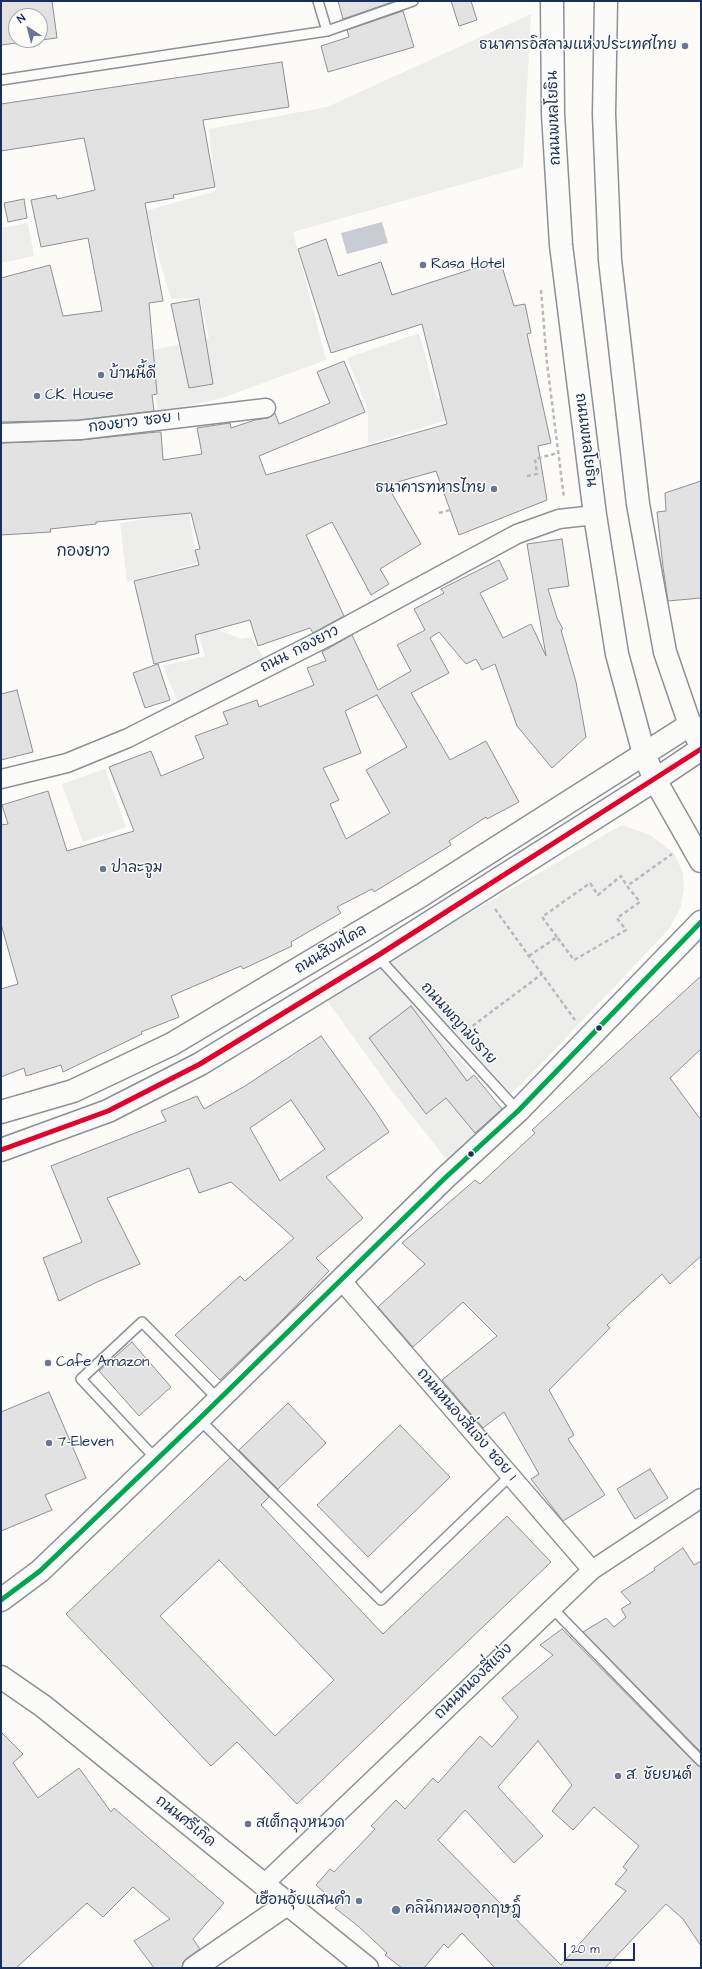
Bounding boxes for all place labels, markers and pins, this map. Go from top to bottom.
place label: ธนาคารอิสลามแห่งประเทศไทย [479,37,677,55]
marker: ธนาคารอิสลามแห่งประเทศไทย [680,41,690,51]
place label: Rasa Hotel [431,256,505,274]
marker: Rasa Hotel [418,260,428,270]
place label: บ้านนี้ดี [109,366,156,384]
marker: บ้านนี้ดี [96,370,106,380]
place label: CK. House [45,387,114,405]
marker: CK. House [32,391,42,401]
place label: ธนาคารทหารไทย [375,480,486,498]
marker: ธนาคารทหารไทย [489,484,499,494]
place label: ปาละจูม [111,860,163,878]
marker: ปาละจูม [98,864,108,874]
unlabelled marker [594,1023,604,1033]
unlabelled marker [466,1149,476,1159]
place label: Cafe Amazon [56,1354,150,1372]
marker: Cafe Amazon [43,1358,53,1368]
place label: 7-Eleven [57,1434,114,1452]
marker: 7-Eleven [44,1438,54,1448]
place label: ส. ชัยยนต์ [626,1767,692,1785]
marker: ส. ชัยยนต์ [613,1771,623,1781]
place label: สเต็กลุงหนวด [256,1815,345,1833]
marker: สเต็กลุงหนวด [243,1819,253,1829]
place label: เฮือนอุ้ยแสนคำ [255,1892,351,1910]
marker: เฮือนอุ้ยแสนคำ [354,1896,364,1906]
place label: คลินิกหมออุกฤษฎิ์ [405,1901,521,1919]
marker: คลินิกหมออุกฤษฎิ์ [390,1904,402,1916]

